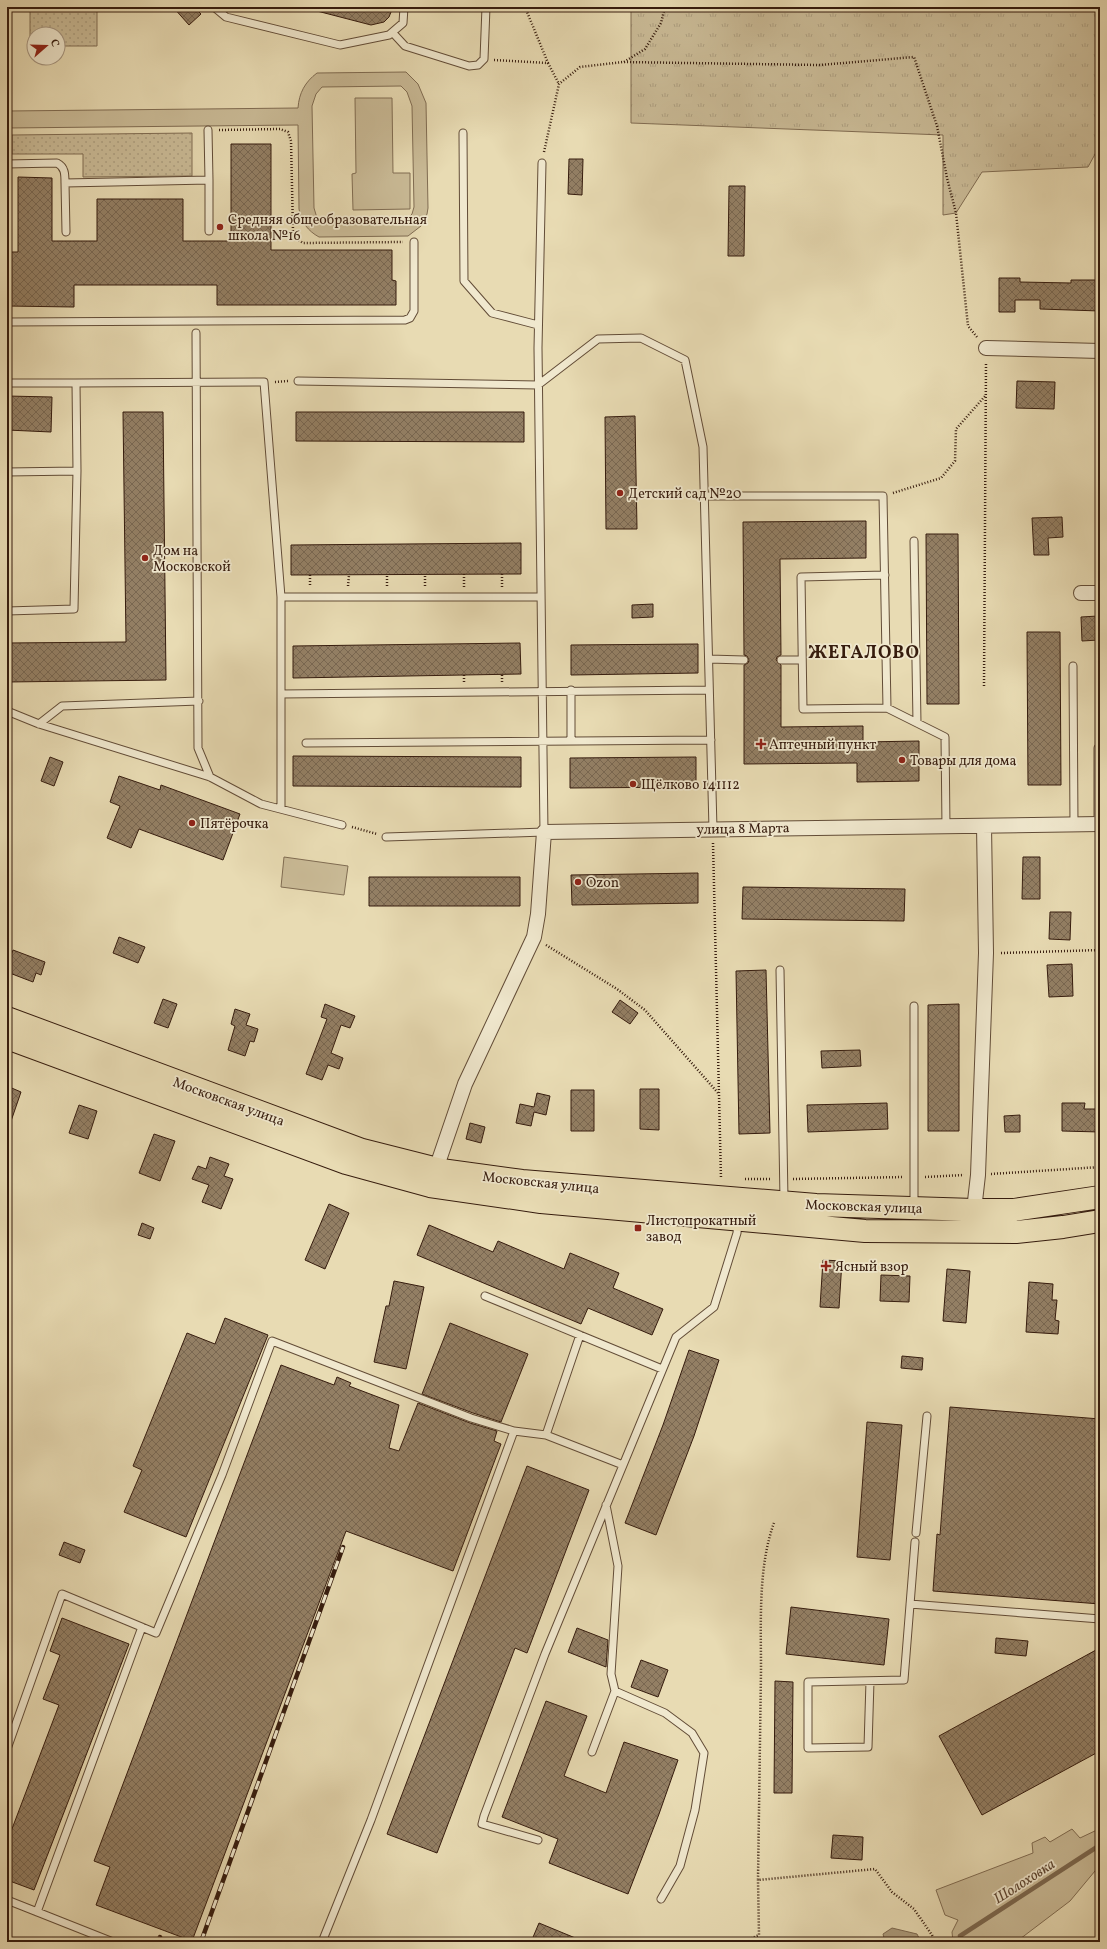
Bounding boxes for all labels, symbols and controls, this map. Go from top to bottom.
north arrow [26,26,66,66]
text: С [46,37,62,49]
place label: Средняя общеобразовательная школа №16 [228,211,427,246]
marker: Средняя общеобразовательная школа №16 [215,222,225,232]
place label: Детский сад №20 [628,485,741,504]
marker: Детский сад №20 [615,488,625,498]
place label: Дом на Московской [153,542,231,577]
marker: Дом на Московской [140,553,150,563]
district label: ЖЕГАЛОВО [808,641,920,666]
place label: Аптечный пункт [769,736,876,755]
marker: Аптечный пункт [756,739,766,749]
place label: Товары для дома [910,752,1016,771]
marker: Товары для дома [897,755,907,765]
place label: Щёлково 141112 [641,776,740,795]
marker: Щёлково 141112 [628,779,638,789]
place label: Пятёрочка [200,815,269,834]
marker: Пятёрочка [187,818,197,828]
street label: улица 8 Марта [696,819,790,840]
place label: Ozon [586,874,619,893]
marker: Ozon [573,877,583,887]
street label: Московская улица [170,1073,287,1131]
street label: Московская улица [481,1168,600,1199]
street label: Московская улица [805,1196,923,1219]
place label: Листопрокатный завод [646,1212,757,1247]
marker: Листопрокатный завод [633,1223,643,1233]
place label: Ясный взор [835,1258,909,1277]
marker: Ясный взор [820,1260,832,1272]
water label: Шолоховка [990,1855,1060,1910]

